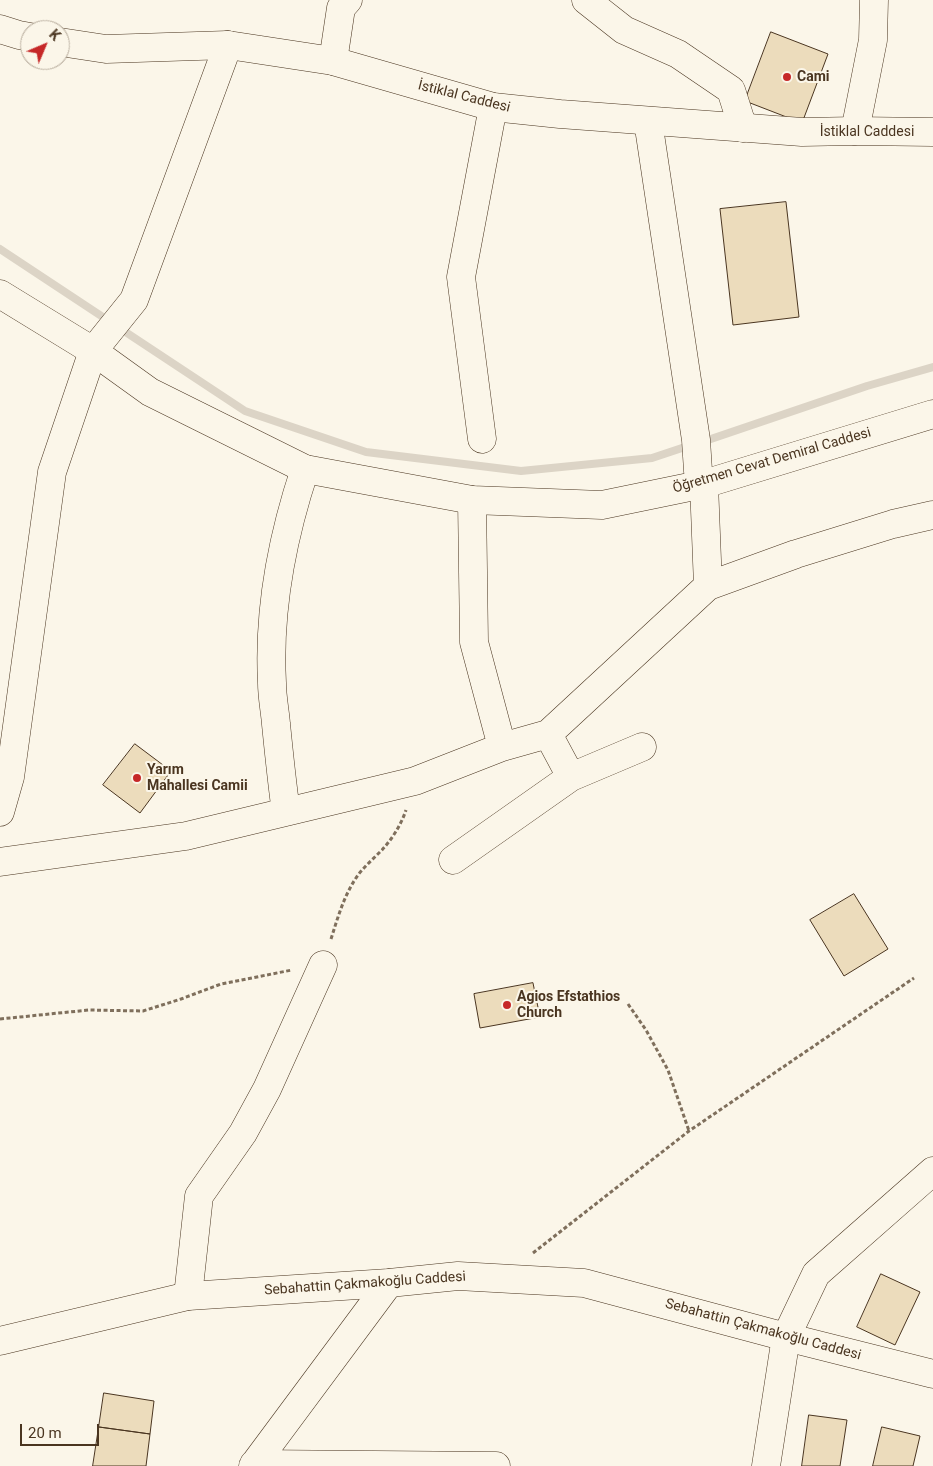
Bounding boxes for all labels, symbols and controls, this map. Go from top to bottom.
north arrow [20,20,70,70]
text: K [46,26,64,44]
place label: Cami [797,69,829,85]
marker: Cami [781,71,793,83]
street label: İstiklal Caddesi [416,77,512,117]
street label: İstiklal Caddesi [820,124,914,140]
street label: Öğretmen Cevat Demiral Caddesi [671,425,873,497]
place label: Yarım Mahallesi Camii [147,762,248,794]
marker: Yarım Mahallesi Camii [131,772,143,784]
place label: Agios Efstathios Church [517,989,620,1022]
marker: Agios Efstathios Church [501,999,513,1011]
street label: Sebahattin Çakmakoğlu Caddesi [264,1269,466,1299]
street label: Sebahattin Çakmakoğlu Caddesi [663,1296,863,1364]
scale bar [22,1414,101,1446]
text: 20 m [28,1424,62,1442]

